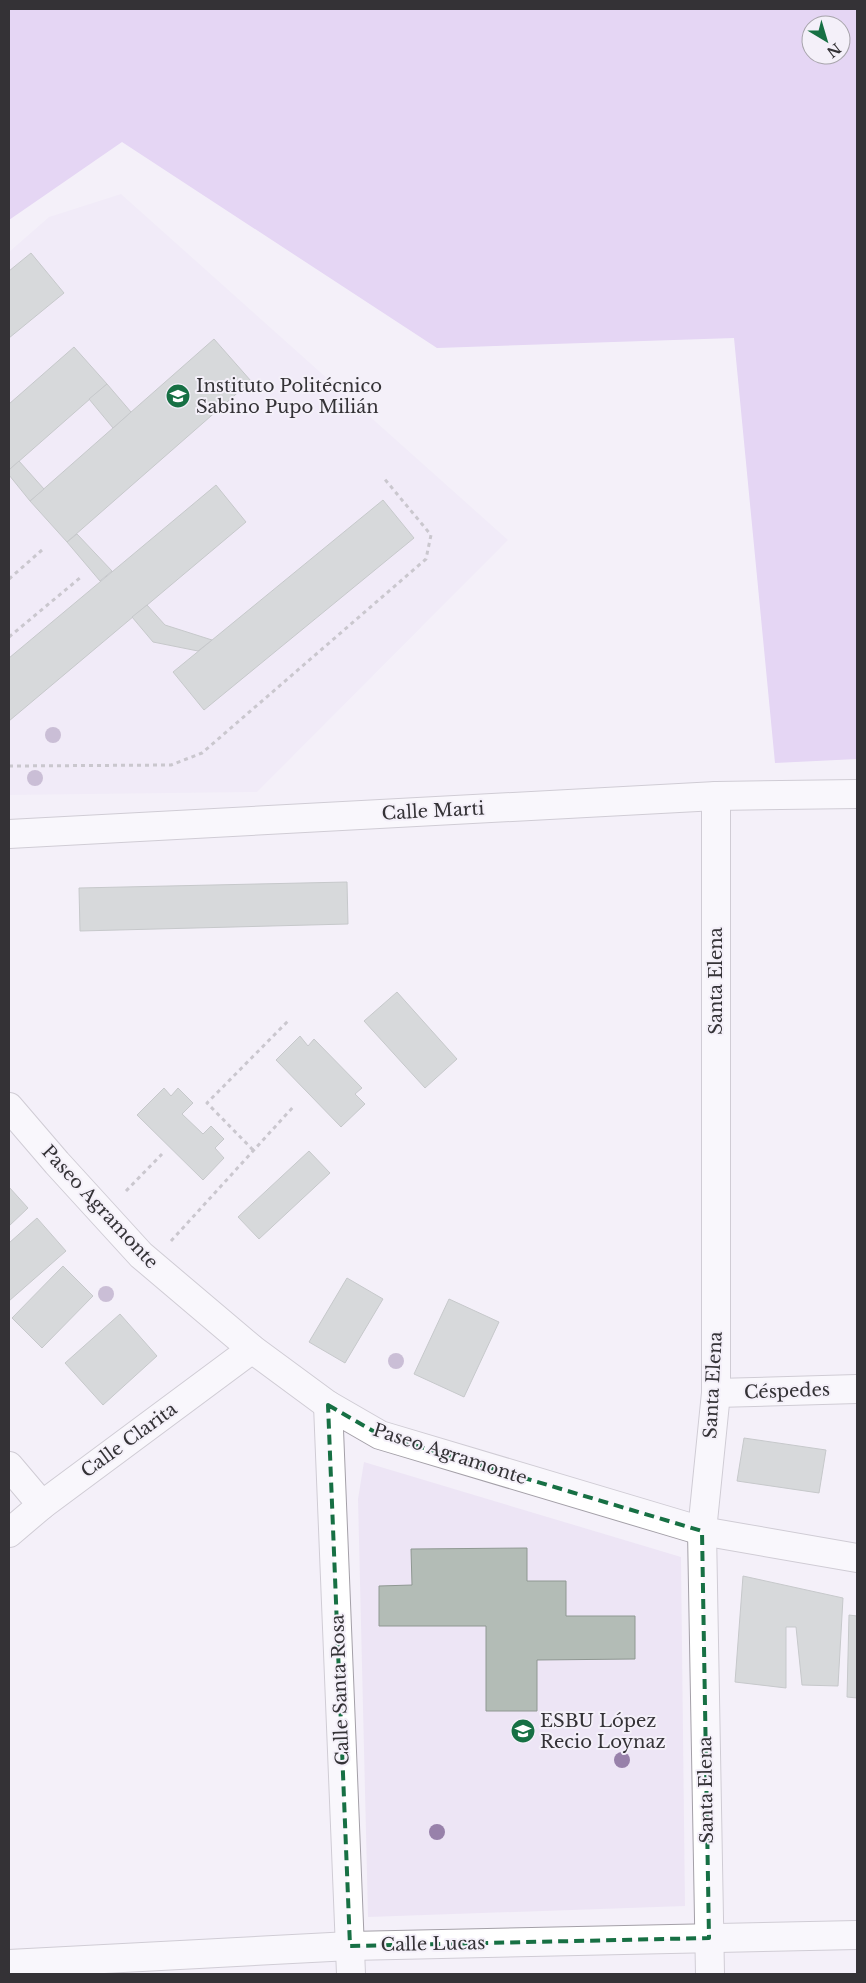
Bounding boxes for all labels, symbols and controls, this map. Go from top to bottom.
north arrow [801,15,851,65]
text: N [823,39,845,61]
place label: Instituto Politécnico Sabino Pupo Milián [196,375,382,418]
school or university icon: Instituto Politécnico Sabino Pupo Milián [165,383,191,409]
street label: Calle Marti [381,797,485,825]
street label: Santa Elena [705,927,727,1035]
street label: Paseo Agramonte [37,1141,163,1273]
street label: Santa Elena [699,1331,727,1439]
street label: Céspedes [744,1379,830,1403]
street label: Calle Clarita [77,1398,181,1482]
street label: Paseo Agramonte [370,1419,530,1489]
street label: Calle Santa Rosa [326,1614,354,1766]
place label: ESBU López Recio Loynaz [540,1710,666,1753]
school or university icon: ESBU López Recio Loynaz [510,1718,536,1744]
street label: Santa Elena [694,1736,718,1844]
street label: Calle Lucas [381,1932,485,1956]

